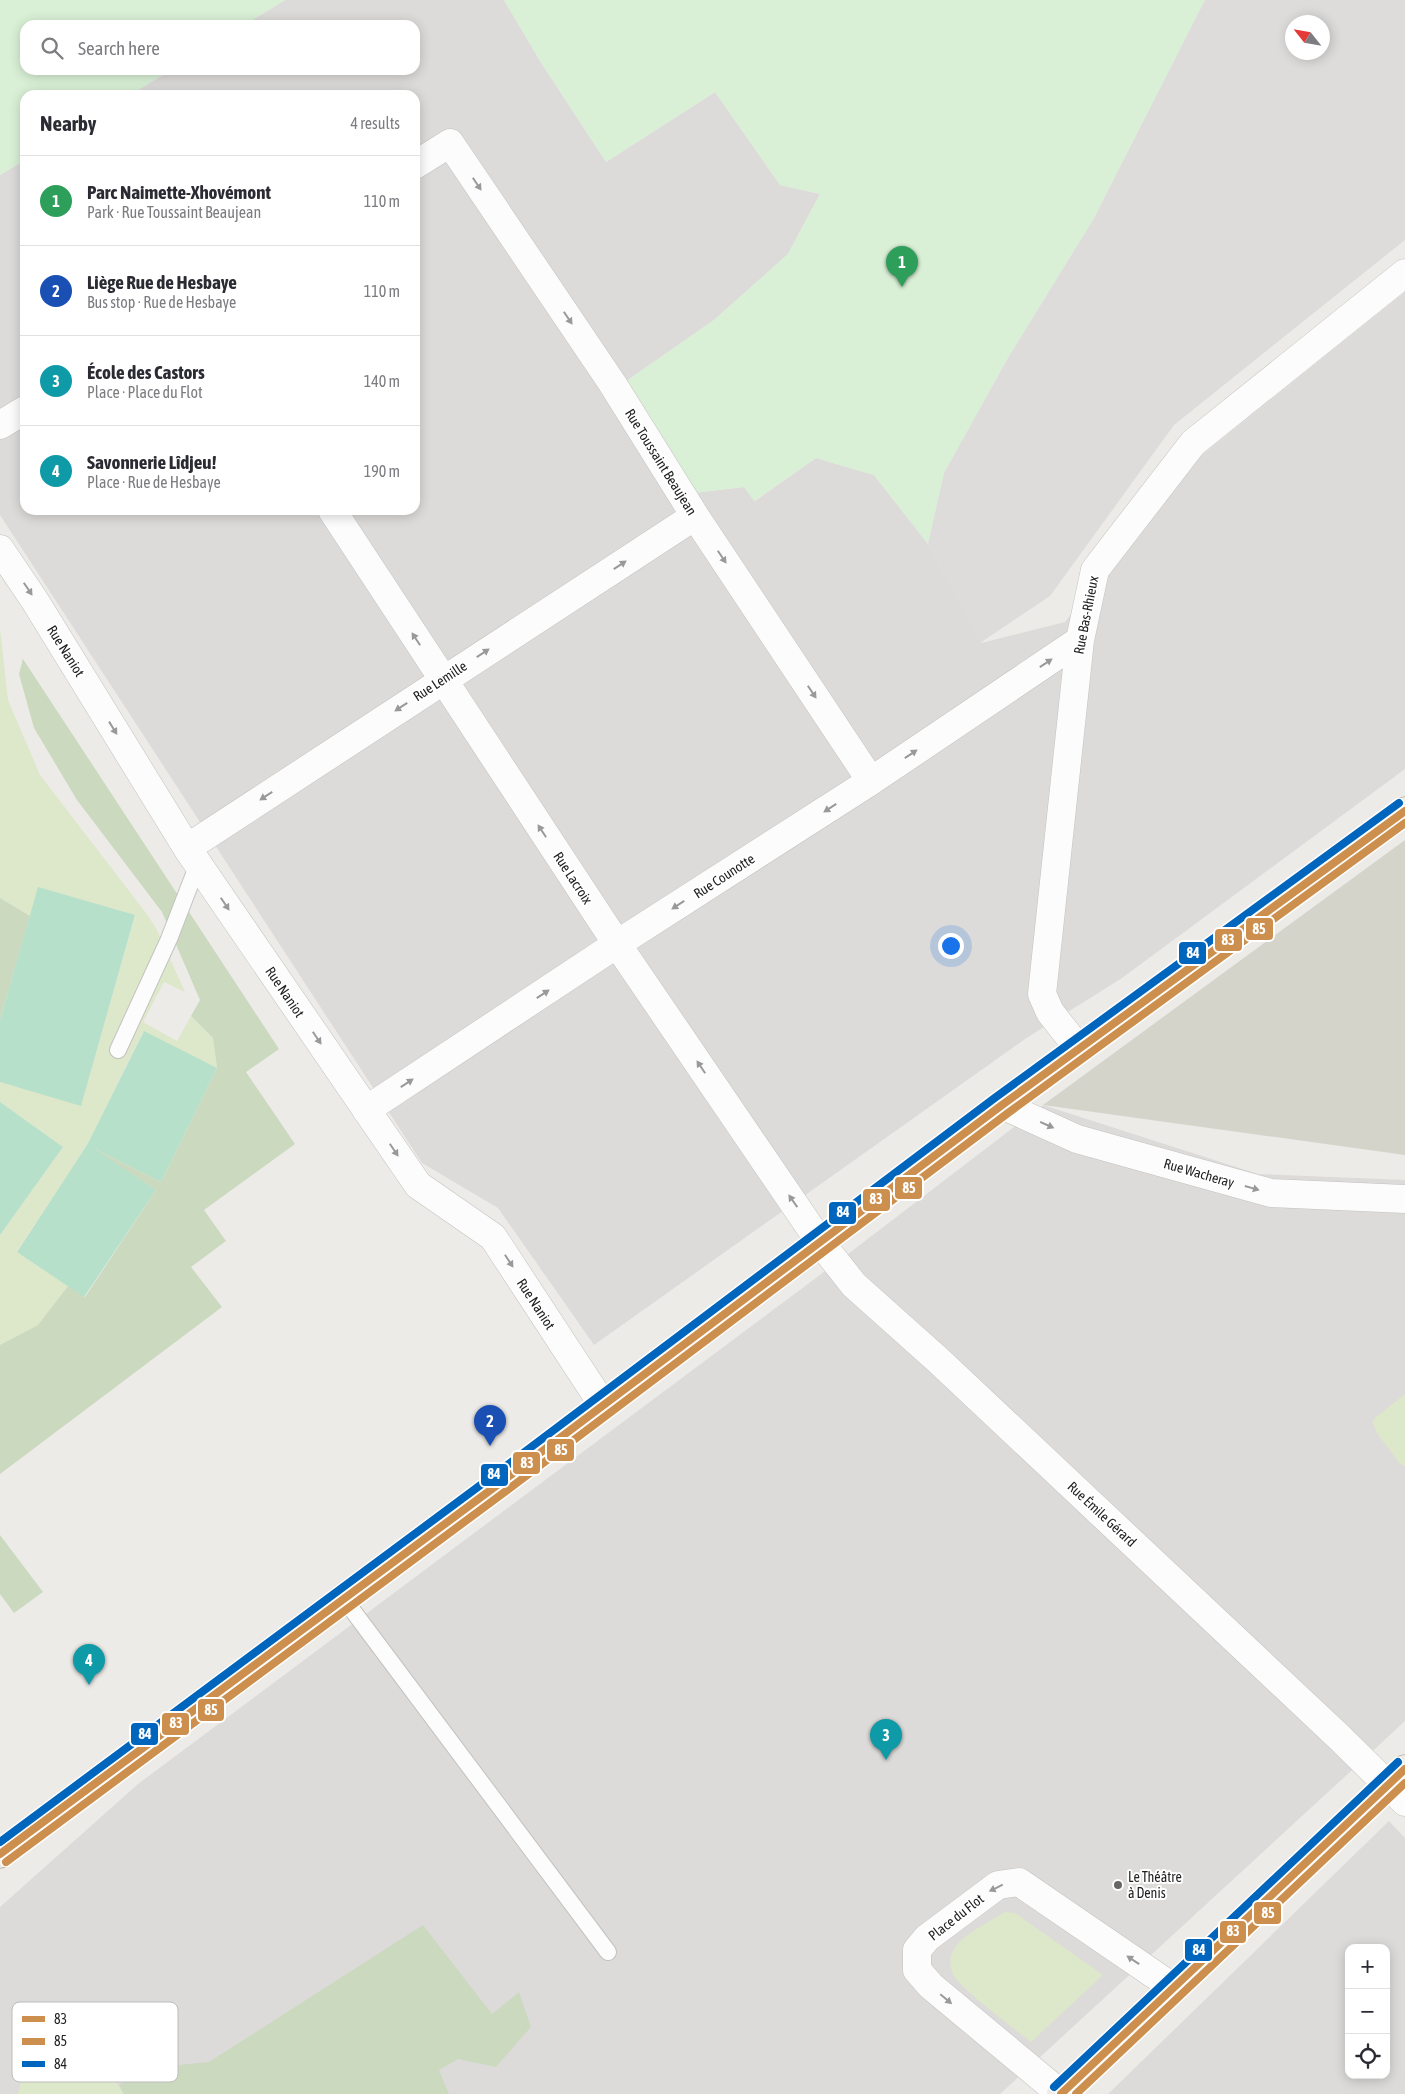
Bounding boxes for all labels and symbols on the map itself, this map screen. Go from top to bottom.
north arrow [1285,15,1330,60]
one-way arrow [472,177,482,191]
pin: 1 [886,246,918,287]
one-way arrow [563,312,573,325]
street label: Rue Toussaint Beaujean [622,406,700,518]
one-way arrow [717,550,727,564]
one-way arrow [613,560,626,570]
street label: Rue Bas-Rhieux [1071,574,1101,656]
one-way arrow [23,583,33,596]
street label: Rue Naniot [44,622,88,680]
one-way arrow [411,632,420,646]
one-way arrow [476,649,490,658]
street label: Rue Lemille [410,658,470,704]
one-way arrow [1039,658,1053,668]
one-way arrow [807,686,817,699]
one-way arrow [395,702,408,711]
one-way arrow [109,721,118,734]
one-way arrow [905,749,918,759]
one-way arrow [259,791,272,801]
one-way arrow [823,803,837,813]
one-way arrow [537,824,547,838]
street label: Rue Lacroix [550,849,596,907]
street label: Rue Counotte [691,850,757,902]
one-way arrow [220,897,230,911]
one-way arrow [672,900,685,910]
line badge: 85 [1245,917,1274,941]
text: 85 [1252,921,1266,937]
line badge: 83 [1214,928,1243,952]
text: 83 [1221,932,1235,948]
your location [938,933,964,959]
line badge: 84 [1178,941,1207,965]
text: 84 [1186,945,1200,961]
street label: Rue Naniot [262,964,308,1020]
one-way arrow [536,989,549,999]
one-way arrow [312,1031,322,1045]
one-way arrow [696,1060,706,1074]
one-way arrow [400,1079,414,1088]
one-way arrow [1040,1122,1054,1130]
one-way arrow [389,1144,399,1157]
street label: Rue Wacheray [1162,1155,1236,1191]
line badge: 85 [894,1176,923,1200]
text: 85 [902,1180,916,1196]
one-way arrow [1244,1184,1259,1192]
line badge: 83 [862,1188,891,1212]
text: 83 [869,1191,883,1207]
one-way arrow [788,1194,798,1208]
line badge: 84 [828,1201,857,1225]
text: 84 [836,1204,850,1220]
one-way arrow [504,1255,513,1268]
street label: Rue Naniot [514,1276,558,1332]
pin: 2 [474,1405,506,1446]
line badge: 85 [546,1438,575,1462]
text: 85 [554,1442,568,1458]
line badge: 83 [512,1451,541,1475]
text: 83 [520,1455,534,1471]
line badge: 84 [480,1463,509,1487]
text: 84 [487,1466,501,1482]
street label: Rue Émile Gérard [1064,1478,1140,1550]
pin: 4 [73,1644,105,1685]
line badge: 85 [197,1698,225,1722]
text: 85 [204,1702,218,1718]
line badge: 83 [161,1712,190,1736]
text: 83 [169,1715,183,1731]
pin: 3 [870,1719,902,1760]
line badge: 84 [130,1722,159,1746]
text: 84 [138,1726,152,1742]
place label: Le Théâtre à Denis [1128,1869,1182,1901]
marker: Le Théâtre à Denis [1112,1879,1124,1891]
one-way arrow [989,1884,1004,1892]
street label: Place du Flot [925,1890,987,1944]
line badge: 85 [1253,1901,1282,1925]
text: 85 [1261,1905,1275,1921]
line badge: 83 [1219,1920,1247,1944]
text: 83 [1226,1923,1240,1939]
line badge: 84 [1184,1938,1213,1962]
text: 84 [1192,1942,1206,1958]
one-way arrow [1127,1955,1140,1965]
one-way arrow [939,1993,952,2004]
legend [12,2002,178,2082]
text: 83 [54,2011,67,2027]
text: 85 [54,2033,67,2049]
text: 84 [54,2056,68,2072]

